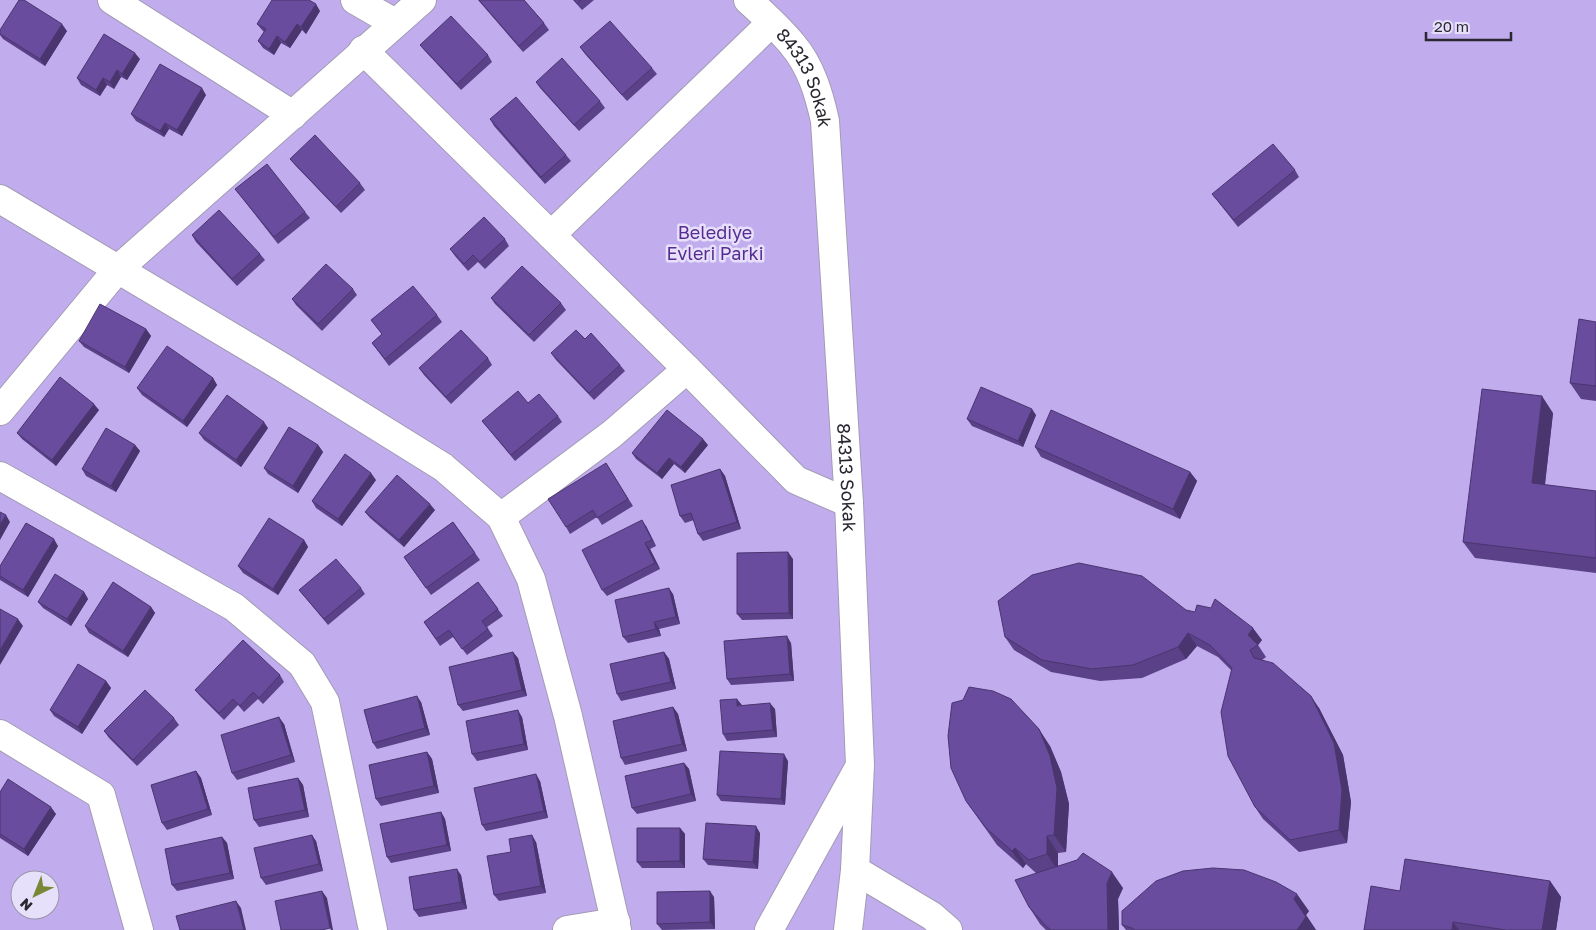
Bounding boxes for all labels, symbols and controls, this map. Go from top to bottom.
scale bar [1426,10,1511,42]
text: 20 m [1434,17,1469,35]
street label: 84313 Sokak [772,23,836,128]
park label: Belediye Evleri Parki [666,221,764,264]
street label: 84313 Sokak [833,422,861,532]
north arrow [10,870,60,920]
text: N [16,895,35,915]

